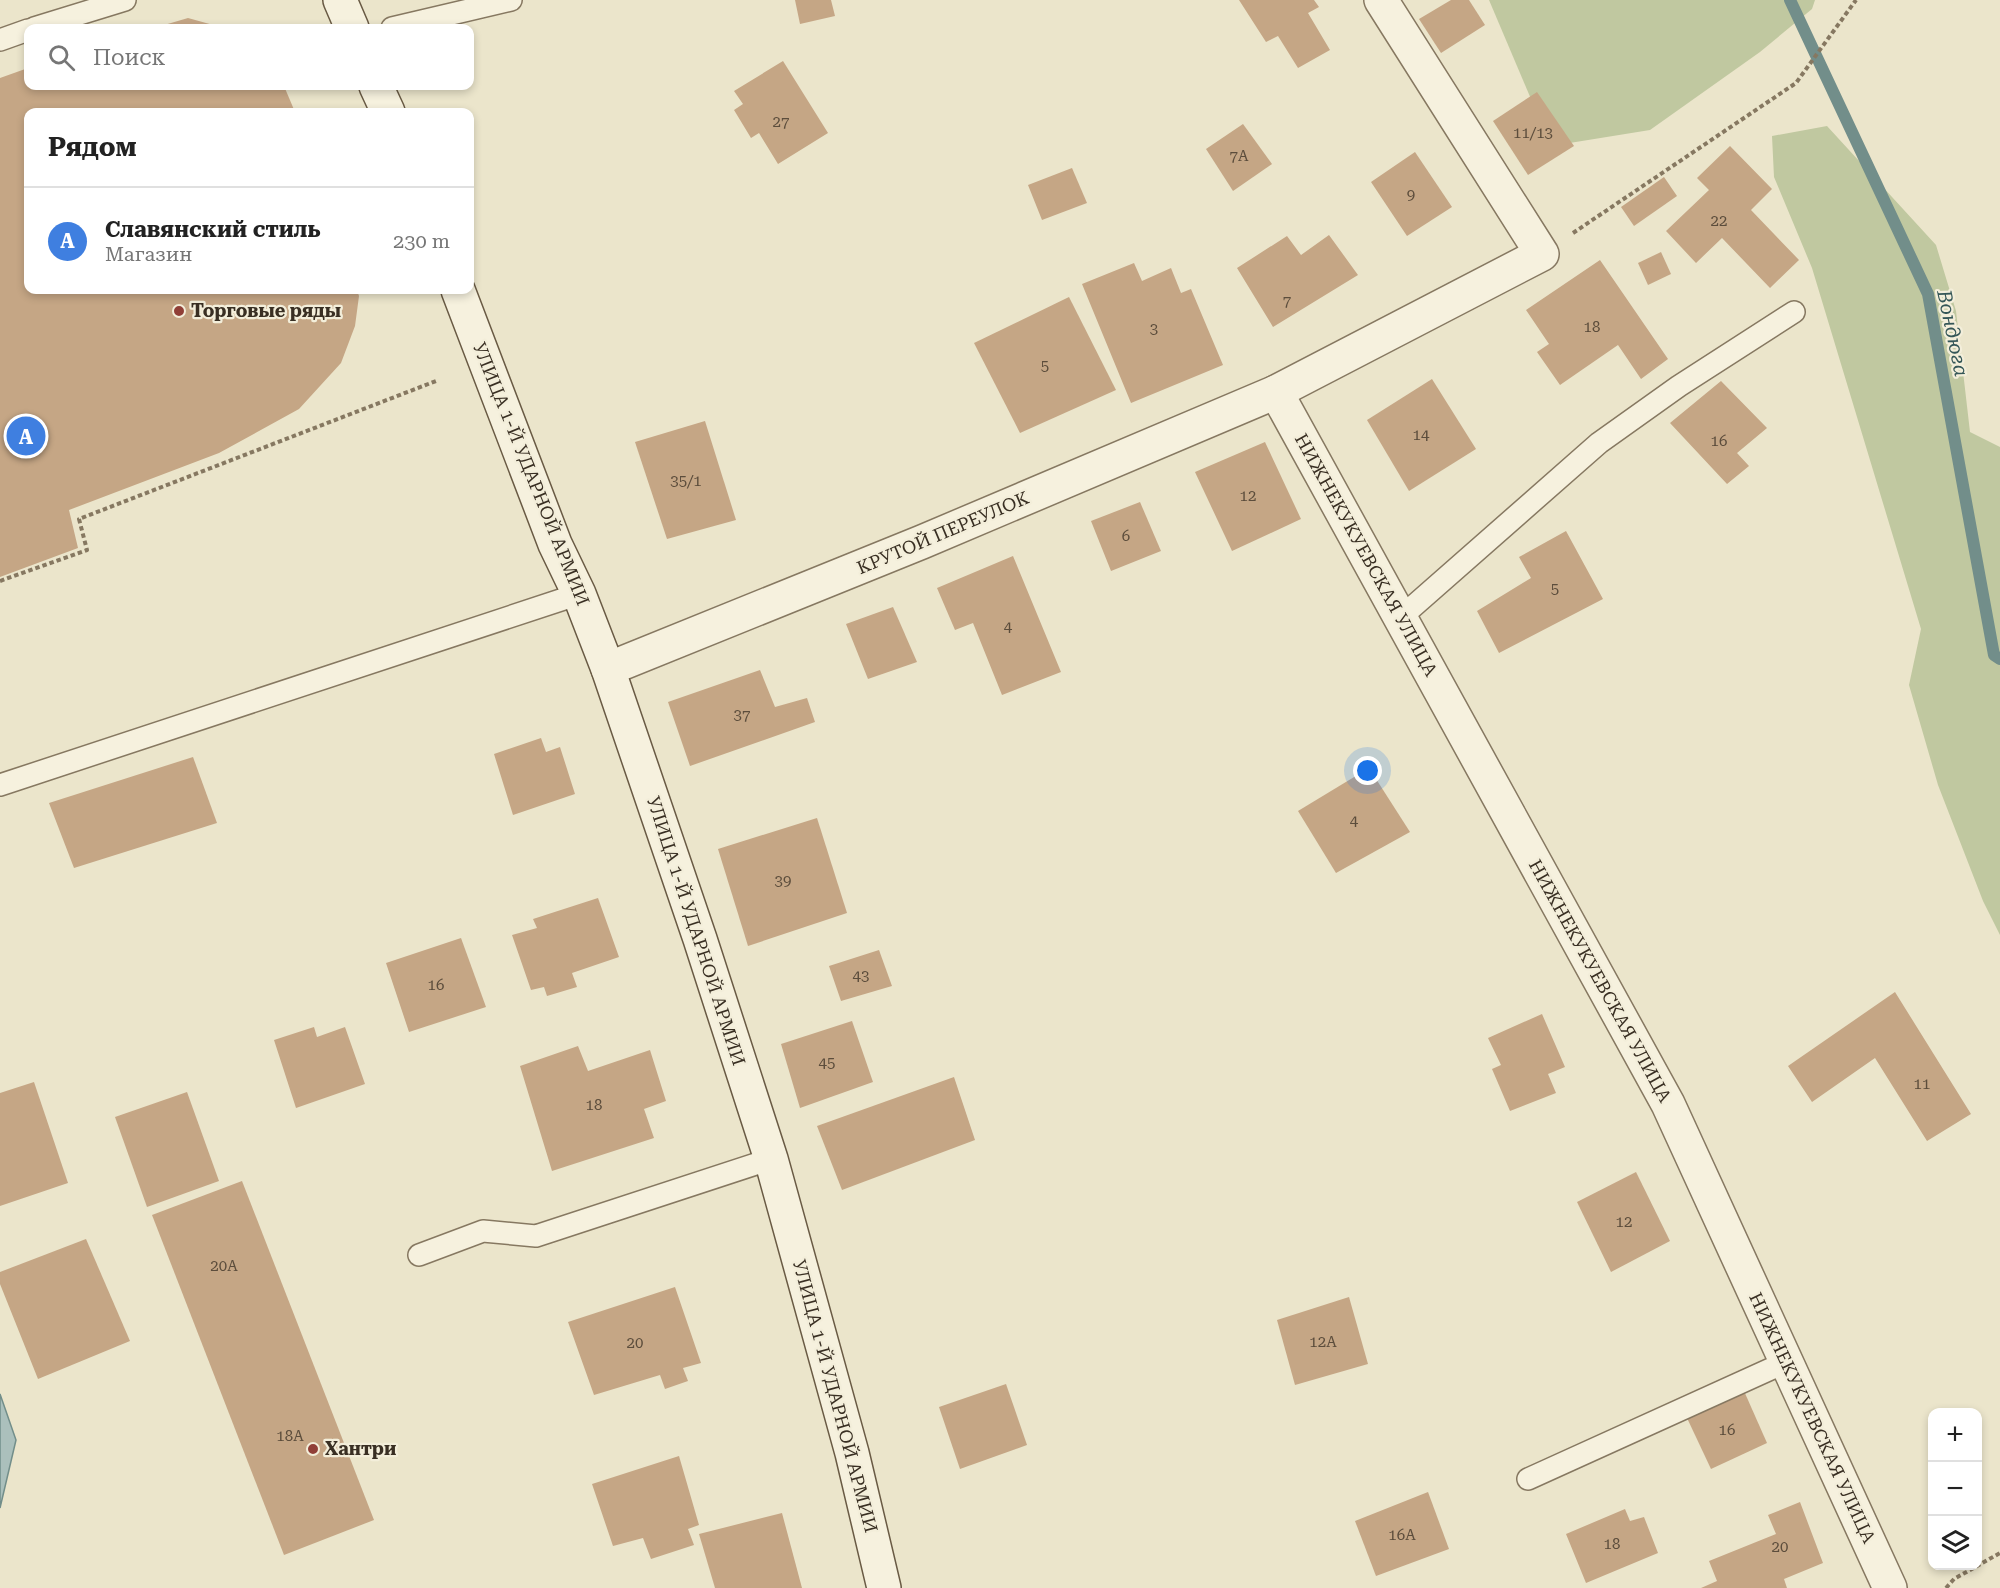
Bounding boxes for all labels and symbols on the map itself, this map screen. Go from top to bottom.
house number: 27 [773,113,789,131]
house number: 11/13 [1513,124,1553,142]
house number: 7А [1230,147,1249,165]
house number: 9 [1407,186,1415,204]
house number: 22 [1711,212,1727,230]
water label: Вондюга [1932,286,1974,379]
house number: 7 [1283,292,1291,310]
place label: Торговые ряды [191,300,341,321]
marker: Торговые ряды [172,304,186,318]
house number: 18 [1584,318,1600,336]
house number: 3 [1150,320,1158,338]
street label: УЛИЦА 1-Й УДАРНОЙ АРМИИ [469,339,594,608]
house number: 5 [1041,357,1049,375]
pin: A [6,414,46,458]
house number: 14 [1413,426,1430,444]
street label: НИЖНЕКУКУЕВСКАЯ УЛИЦА [1291,430,1442,680]
house number: 16 [1711,432,1727,450]
house number: 35/1 [670,472,702,490]
street label: КРУТОЙ ПЕРЕУЛОК [854,487,1032,578]
house number: 12 [1240,487,1256,505]
house number: 6 [1122,527,1130,545]
house number: 5 [1551,580,1559,598]
house number: 4 [1004,618,1013,636]
house number: 37 [734,706,750,724]
your location [1353,756,1382,785]
street label: УЛИЦА 1-Й УДАРНОЙ АРМИИ [643,794,750,1068]
house number: 4 [1350,812,1359,830]
street label: НИЖНЕКУКУЕВСКАЯ УЛИЦА [1525,856,1676,1106]
house number: 39 [775,872,791,890]
house number: 43 [853,967,869,985]
house number: 16 [428,976,444,994]
house number: 45 [819,1054,835,1072]
house number: 11 [1914,1075,1930,1093]
house number: 18 [586,1096,602,1114]
house number: 12 [1616,1213,1632,1231]
house number: 20А [210,1257,238,1275]
street label: УЛИЦА 1-Й УДАРНОЙ АРМИИ [789,1257,882,1535]
street label: НИЖНЕКУКУЕВСКАЯ УЛИЦА [1745,1289,1880,1547]
house number: 12А [1309,1333,1337,1351]
house number: 20 [627,1334,643,1352]
house number: 16 [1719,1421,1735,1439]
house number: 18А [276,1427,304,1445]
place label: Хантри [325,1438,396,1459]
marker: Хантри [306,1442,320,1456]
house number: 16А [1388,1526,1416,1544]
house number: 18 [1604,1535,1620,1553]
house number: 20 [1772,1538,1788,1556]

